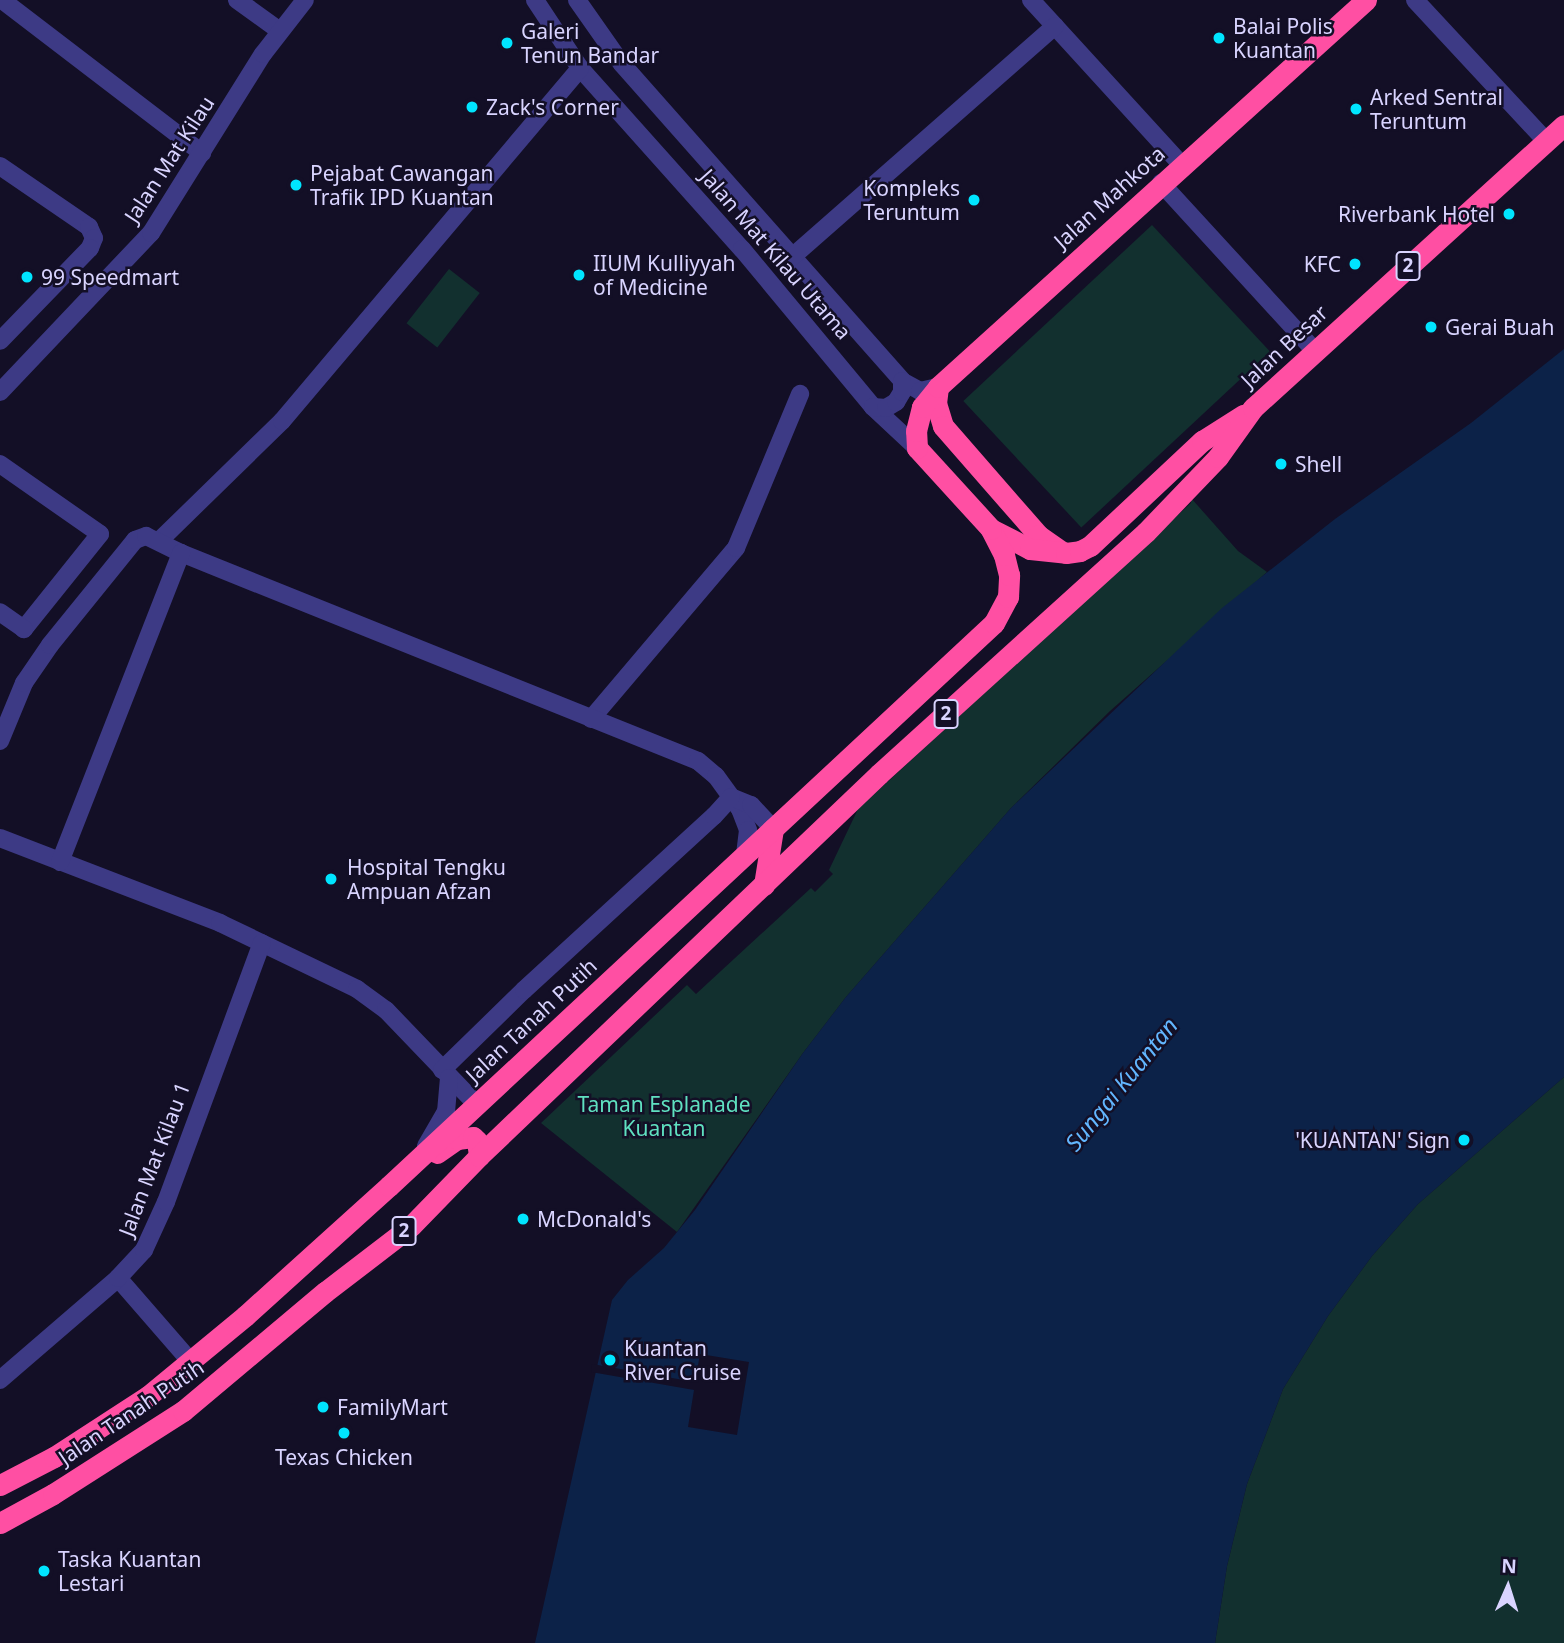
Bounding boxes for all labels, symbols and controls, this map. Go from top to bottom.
place label: Balai Polis Kuantan [1233,13,1333,63]
place label: Galeri Tenun Bandar [521,18,659,68]
marker: Balai Polis Kuantan [1211,30,1227,46]
marker: Galeri Tenun Bandar [499,35,515,51]
place label: Arked Sentral Teruntum [1370,84,1503,134]
street label: Jalan Mat Kilau [119,91,219,227]
place label: Zack's Corner [486,94,619,120]
marker: Zack's Corner [464,99,480,115]
marker: Arked Sentral Teruntum [1348,101,1364,117]
street label: Jalan Mahkota [1048,141,1170,253]
place label: Pejabat Cawangan Trafik IPD Kuantan [310,160,494,210]
street label: Jalan Mat Kilau Utama [695,164,857,344]
place label: Kompleks Teruntum [863,175,960,225]
marker: Pejabat Cawangan Trafik IPD Kuantan [288,177,304,193]
marker: Kompleks Teruntum [966,192,982,208]
place label: Riverbank Hotel [1338,201,1495,227]
marker: Riverbank Hotel [1501,206,1517,222]
place label: IIUM Kulliyyah of Medicine [593,250,736,300]
road number: 2 [1394,250,1422,282]
place label: KFC [1304,251,1341,277]
marker: KFC [1347,256,1363,272]
place label: 99 Speedmart [41,264,179,290]
marker: IIUM Kulliyyah of Medicine [571,267,587,283]
marker: 99 Speedmart [19,269,35,285]
street label: Jalan Besar [1235,300,1333,392]
place label: Gerai Buah [1445,314,1554,340]
marker: Gerai Buah [1423,319,1439,335]
place label: Shell [1295,451,1342,477]
marker: Shell [1273,456,1289,472]
road number: 2 [932,698,960,730]
place label: Hospital Tengku Ampuan Afzan [347,854,506,904]
marker: Hospital Tengku Ampuan Afzan [321,869,341,889]
street label: Jalan Tanah Putih [460,953,602,1087]
water label: Sungai Kuantan [1059,1012,1183,1156]
street label: Jalan Mat Kilau 1 [113,1078,195,1240]
park label: Taman Esplanade Kuantan [578,1091,750,1141]
place label: 'KUANTAN' Sign [1295,1127,1450,1153]
marker: 'KUANTAN' Sign [1456,1132,1472,1148]
place label: McDonald's [537,1206,651,1232]
marker: McDonald's [515,1211,531,1227]
road number: 2 [390,1216,418,1246]
place label: Kuantan River Cruise [624,1335,741,1385]
marker: Kuantan River Cruise [602,1352,618,1368]
street label: Jalan Tanah Putih [54,1354,208,1470]
place label: FamilyMart [337,1394,448,1420]
marker: FamilyMart [315,1399,331,1415]
marker: Texas Chicken [336,1425,352,1441]
place label: Texas Chicken [275,1444,413,1470]
place label: Taska Kuantan Lestari [58,1546,201,1596]
north arrow [1473,1552,1543,1622]
text: N [1501,1553,1517,1579]
marker: Taska Kuantan Lestari [36,1563,52,1579]

